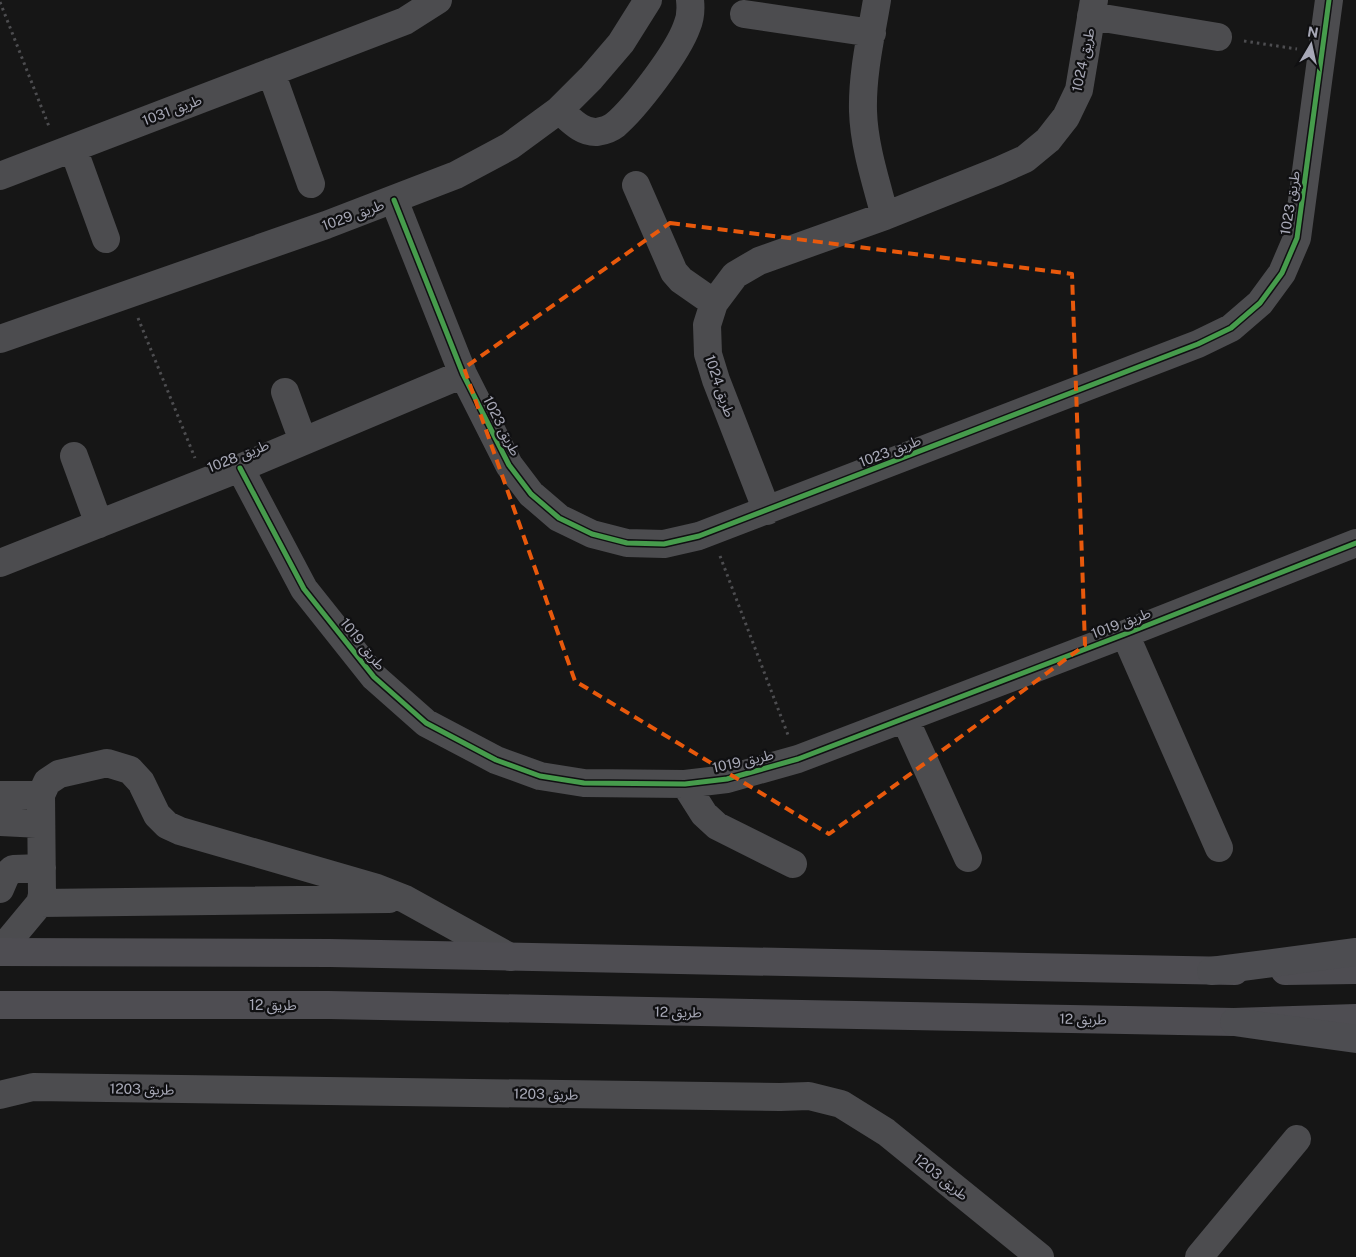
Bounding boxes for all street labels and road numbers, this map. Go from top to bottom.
street label: طريق 1024 [1068,27,1100,94]
street label: طريق 1031 [140,91,205,130]
street label: طريق 1023 [1277,170,1305,237]
street label: طريق 1029 [320,196,387,235]
street label: طريق 1024 [700,353,738,420]
street label: طريق 1023 [478,393,524,459]
street label: طريق 1023 [857,432,924,472]
street label: طريق 1028 [205,436,272,477]
street label: طريق 1019 [1089,604,1154,643]
street label: طريق 1019 [336,615,389,674]
street label: طريق 1019 [711,746,776,778]
street label: طريق 12 [249,997,297,1015]
street label: طريق 12 [654,1004,702,1022]
street label: طريق 12 [1059,1011,1107,1029]
street label: طريق 1203 [109,1080,175,1100]
street label: طريق 1203 [513,1085,579,1105]
street label: طريق 1203 [910,1150,971,1205]

